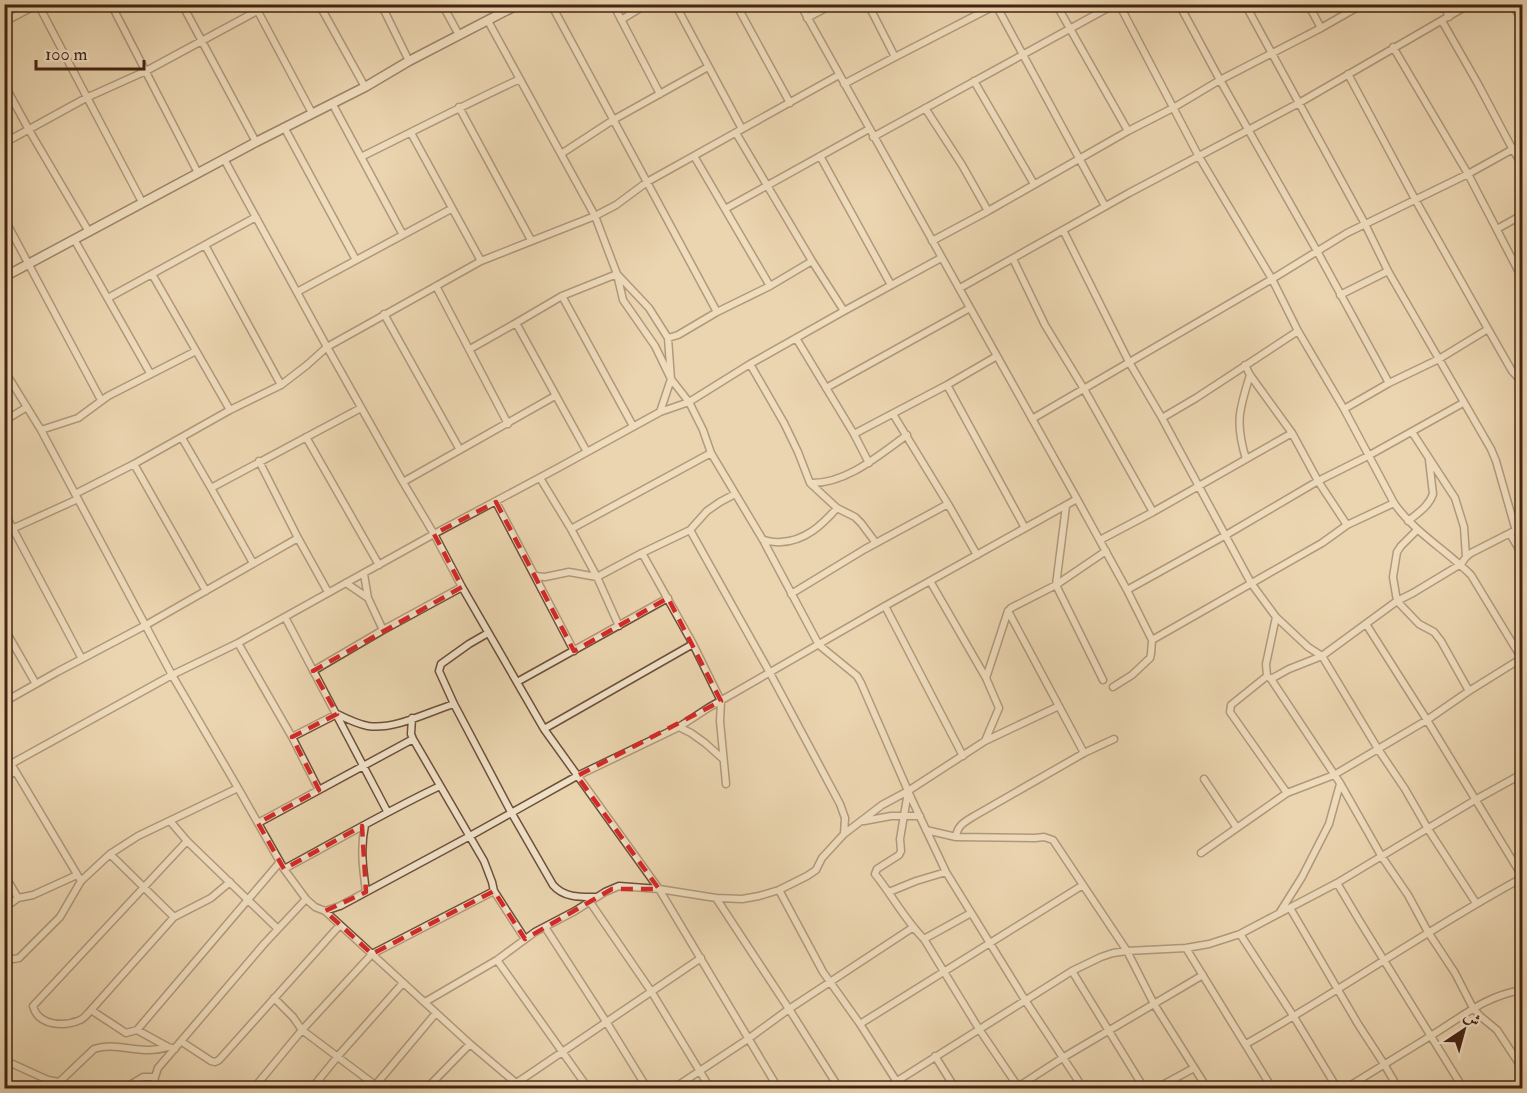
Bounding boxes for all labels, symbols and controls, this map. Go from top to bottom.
scale bar [36,33,144,71]
text: 100 m [45,43,88,66]
north arrow [1434,1000,1494,1060]
text: ش [1460,1006,1485,1031]

